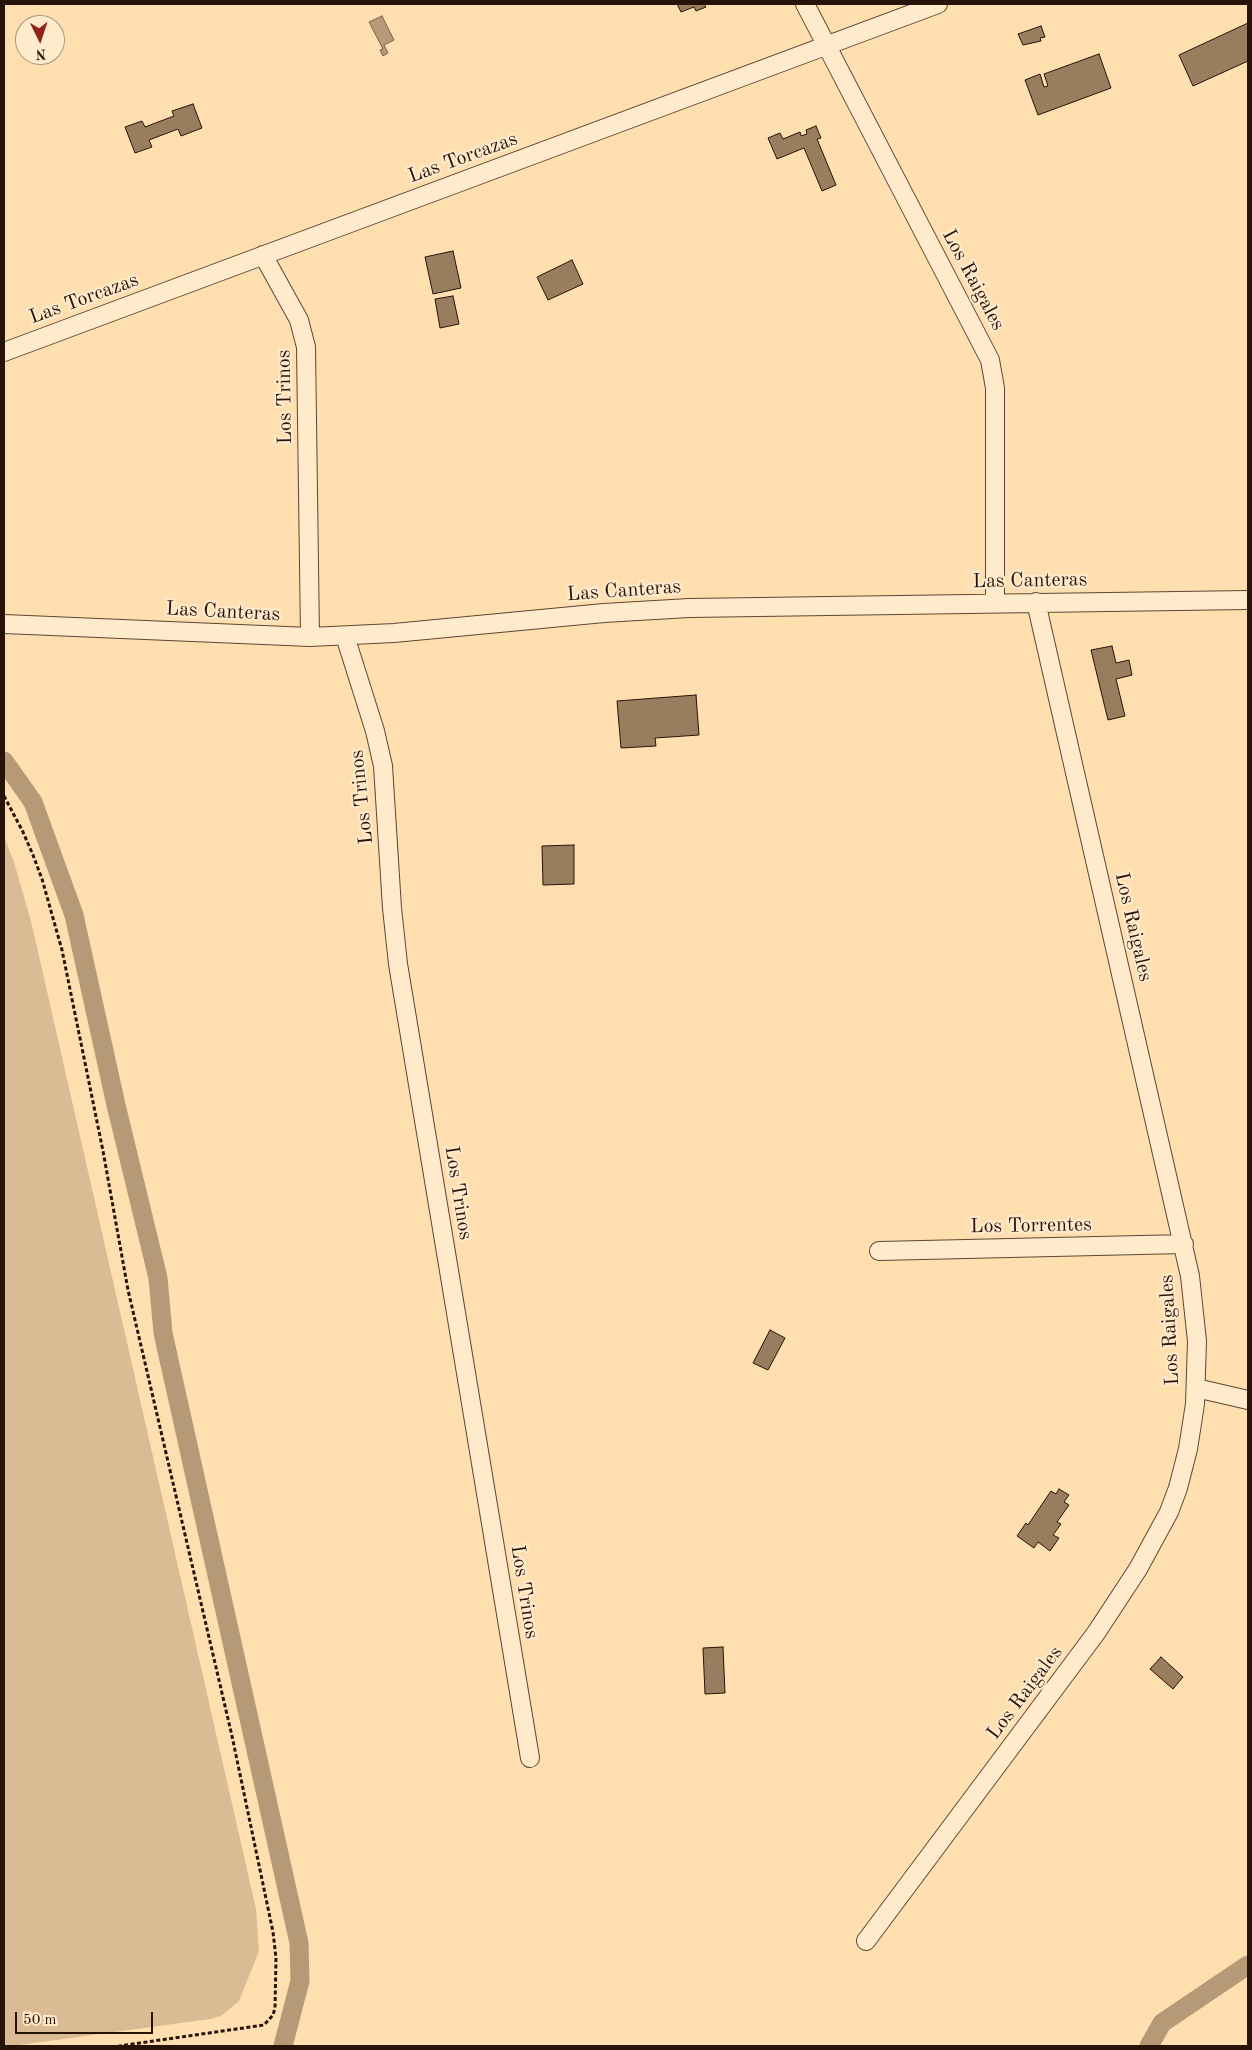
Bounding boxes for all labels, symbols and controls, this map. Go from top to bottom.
north arrow [15,15,65,65]
text: N [35,47,47,61]
street label: Las Torcazas [405,127,521,189]
street label: Los Raigales [936,225,1010,335]
street label: Las Torcazas [26,268,142,330]
street label: Los Trinos [272,349,298,445]
street label: Las Canteras [972,568,1088,594]
street label: Las Canteras [566,575,682,607]
street label: Las Canteras [165,597,281,627]
street label: Los Trinos [345,749,379,845]
street label: Los Raigales [1109,870,1157,984]
street label: Los Trinos [439,1144,477,1242]
street label: Los Torrentes [970,1213,1092,1239]
street label: Los Raigales [1155,1274,1185,1386]
street label: Los Trinos [505,1543,543,1641]
street label: Los Raigales [982,1641,1068,1745]
scale bar [18,2002,155,2034]
text: 50 m [23,2013,57,2028]

